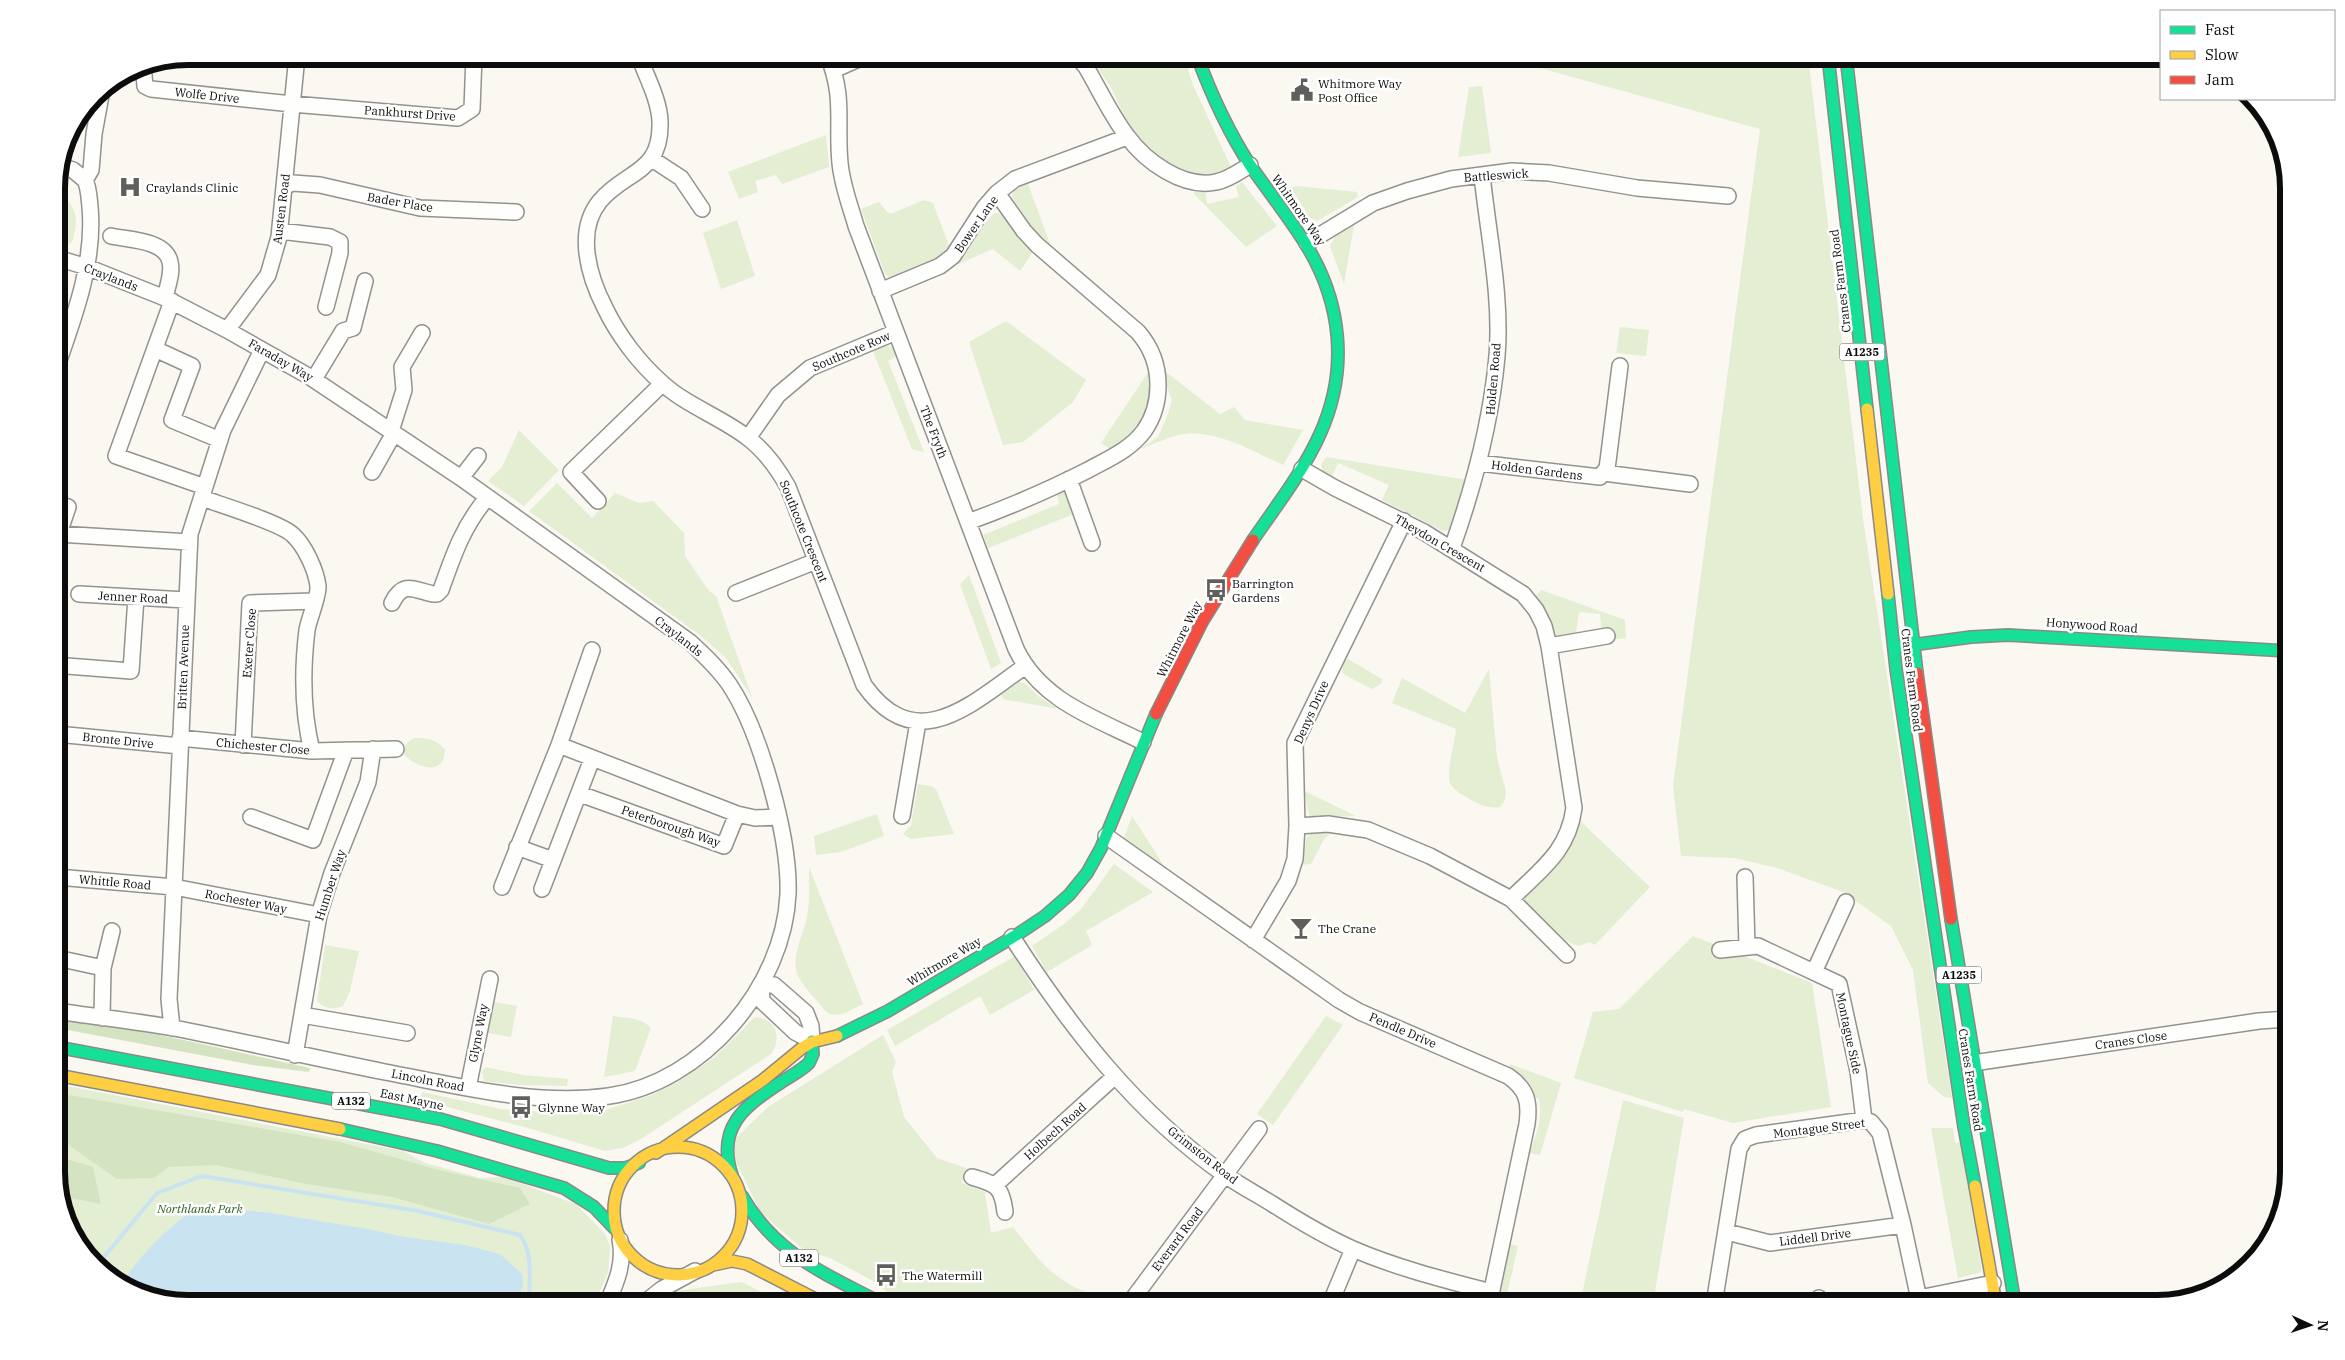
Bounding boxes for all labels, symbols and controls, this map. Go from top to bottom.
legend [2160,10,2335,100]
text: Fast [2205,20,2235,39]
text: Slow [2205,45,2239,64]
text: Jam [2205,70,2234,89]
place label: Whitmore Way Post Office [1318,76,1402,105]
public building icon: Whitmore Way Post Office [1289,77,1315,103]
street label: Wolfe Drive [174,84,240,106]
street label: Pankhurst Drive [364,102,456,124]
street label: Battleswick [1463,165,1529,185]
street label: Whitmore Way [1269,171,1329,249]
street label: Austen Road [269,173,293,245]
hospital icon: Craylands Clinic [117,174,143,200]
place label: Craylands Clinic [146,180,238,195]
street label: Bader Place [366,189,434,215]
street label: Bower Lane [951,193,1001,255]
street label: Cranes Farm Road [1826,228,1854,334]
street label: Craylands [82,260,140,294]
street label: Southcote Row [810,328,893,374]
street label: Faraday Way [246,335,316,385]
street label: Holden Road [1482,342,1504,416]
road number: A1235 [1840,344,1884,361]
street label: The Fryth [917,403,951,461]
street label: Holden Gardens [1490,457,1584,483]
street label: Southcote Crescent [777,478,831,584]
street label: Theydon Crescent [1392,511,1488,575]
place label: Barrington Gardens [1232,576,1294,605]
bus stop icon: Barrington Gardens [1203,577,1229,603]
street label: Jenner Road [98,588,168,606]
street label: Whitmore Way [1153,598,1205,680]
street label: Exeter Close [239,608,259,678]
street label: Craylands [652,613,706,659]
street label: Honywood Road [2046,614,2138,636]
street label: Britten Avenue [174,624,192,710]
street label: Cranes Farm Road [1898,627,1926,733]
street label: Denys Drive [1290,678,1332,746]
street label: Bronte Drive [82,729,154,751]
street label: Chichester Close [215,734,311,758]
street label: Peterborough Way [619,802,723,850]
street label: Humber Way [311,847,349,922]
street label: Whittle Road [78,871,152,893]
street label: Rochester Way [204,886,289,916]
bar icon: The Crane [1288,915,1314,941]
place label: The Crane [1318,921,1376,936]
street label: Whitmore Way [904,933,984,989]
road number: A1235 [1936,966,1982,984]
street label: Montague Side [1833,991,1865,1075]
street label: Glyne Way [465,1002,491,1064]
street label: Pendle Drive [1367,1009,1439,1051]
street label: Cranes Farm Road [1955,1027,1987,1133]
street label: Cranes Close [2094,1028,2168,1052]
street label: Lincoln Road [390,1066,466,1094]
street label: East Mayne [379,1085,445,1113]
road number: A132 [332,1092,370,1110]
bus stop icon: Glynne Way [508,1094,534,1120]
street label: Holbech Road [1021,1099,1089,1163]
place label: Glynne Way [538,1100,606,1115]
street label: Montague Street [1772,1115,1866,1141]
street label: Grimston Road [1165,1123,1241,1187]
park label: Northlands Park [156,1201,243,1216]
street label: Everard Road [1148,1204,1206,1274]
street label: Liddell Drive [1778,1225,1852,1249]
road number: A132 [780,1250,818,1266]
bus stop icon: The Watermill [873,1262,899,1288]
place label: The Watermill [902,1268,983,1283]
north arrow [2285,1300,2335,1350]
text: N [2314,1320,2332,1332]

